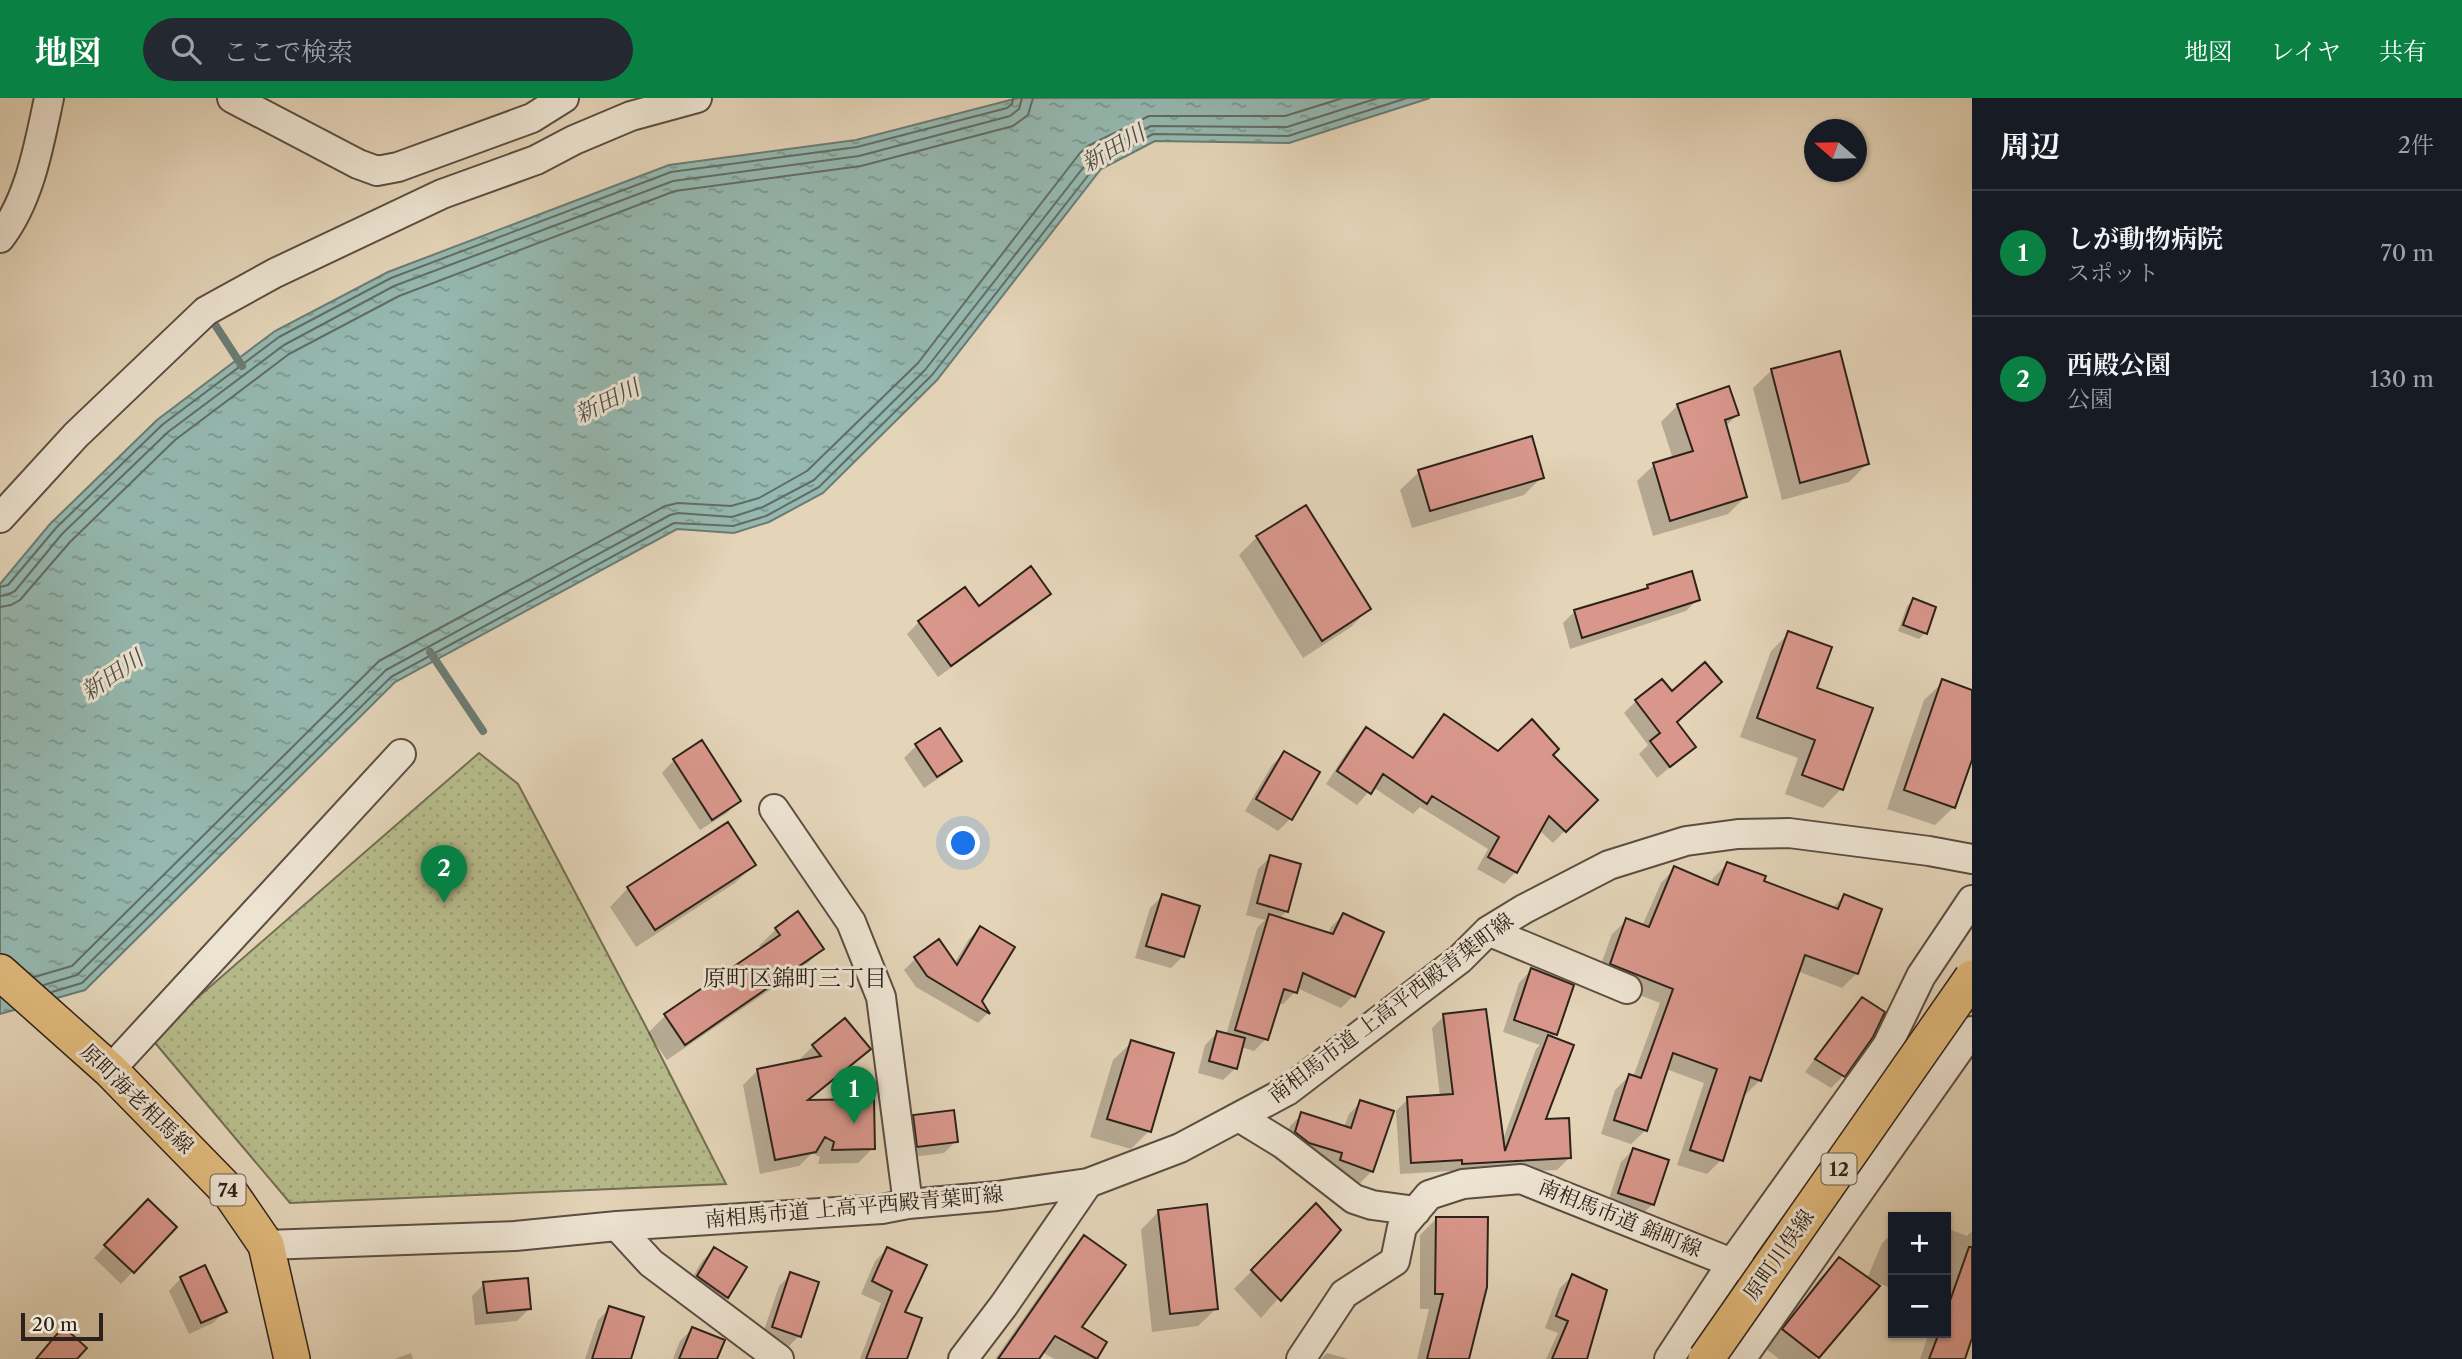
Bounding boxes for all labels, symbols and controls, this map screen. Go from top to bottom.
search box [143,18,633,81]
icon: search [167,30,205,68]
text: 地図 [35,32,101,73]
text: ここで検索 [223,36,353,68]
text: 地図 [2184,37,2232,66]
text: レイヤ [2270,37,2341,66]
text: 共有 [2379,37,2427,66]
water label: 新田川 [1076,117,1152,177]
north arrow [1804,119,1867,182]
text: 周辺 [2000,128,2060,165]
text: 2件 [2398,131,2434,159]
text: しが動物病院 [2067,223,2223,255]
text: 1 [2018,239,2028,267]
text: 70 m [2381,239,2434,267]
text: スポット [2067,259,2159,287]
text: 西殿公園 [2067,349,2171,381]
text: 2 [2016,365,2030,393]
text: 130 m [2370,365,2434,393]
water label: 新田川 [570,372,647,429]
text: 公園 [2067,385,2113,413]
water label: 新田川 [76,642,151,706]
your location [946,826,980,860]
pin: 2 [421,845,467,903]
street label: 南相馬市道 上高平西殿青葉町線 [1264,907,1518,1108]
district label: 原町区錦町三丁目 [703,964,887,992]
street label: 原町海老相馬線 [76,1039,199,1159]
pin: 1 [831,1066,877,1124]
road number: 12 [1822,1154,1856,1184]
street label: 南相馬市道 錦町線 [1535,1173,1705,1262]
road number: 74 [210,1174,246,1206]
street label: 南相馬市道 上高平西殿青葉町線 [704,1181,1004,1232]
street label: 原町川俣線 [1738,1205,1819,1305]
map controls [1888,1212,1951,1338]
button: + [1888,1212,1951,1275]
button: − [1888,1275,1951,1338]
scale bar [21,1310,103,1342]
text: 20 m [32,1313,78,1336]

